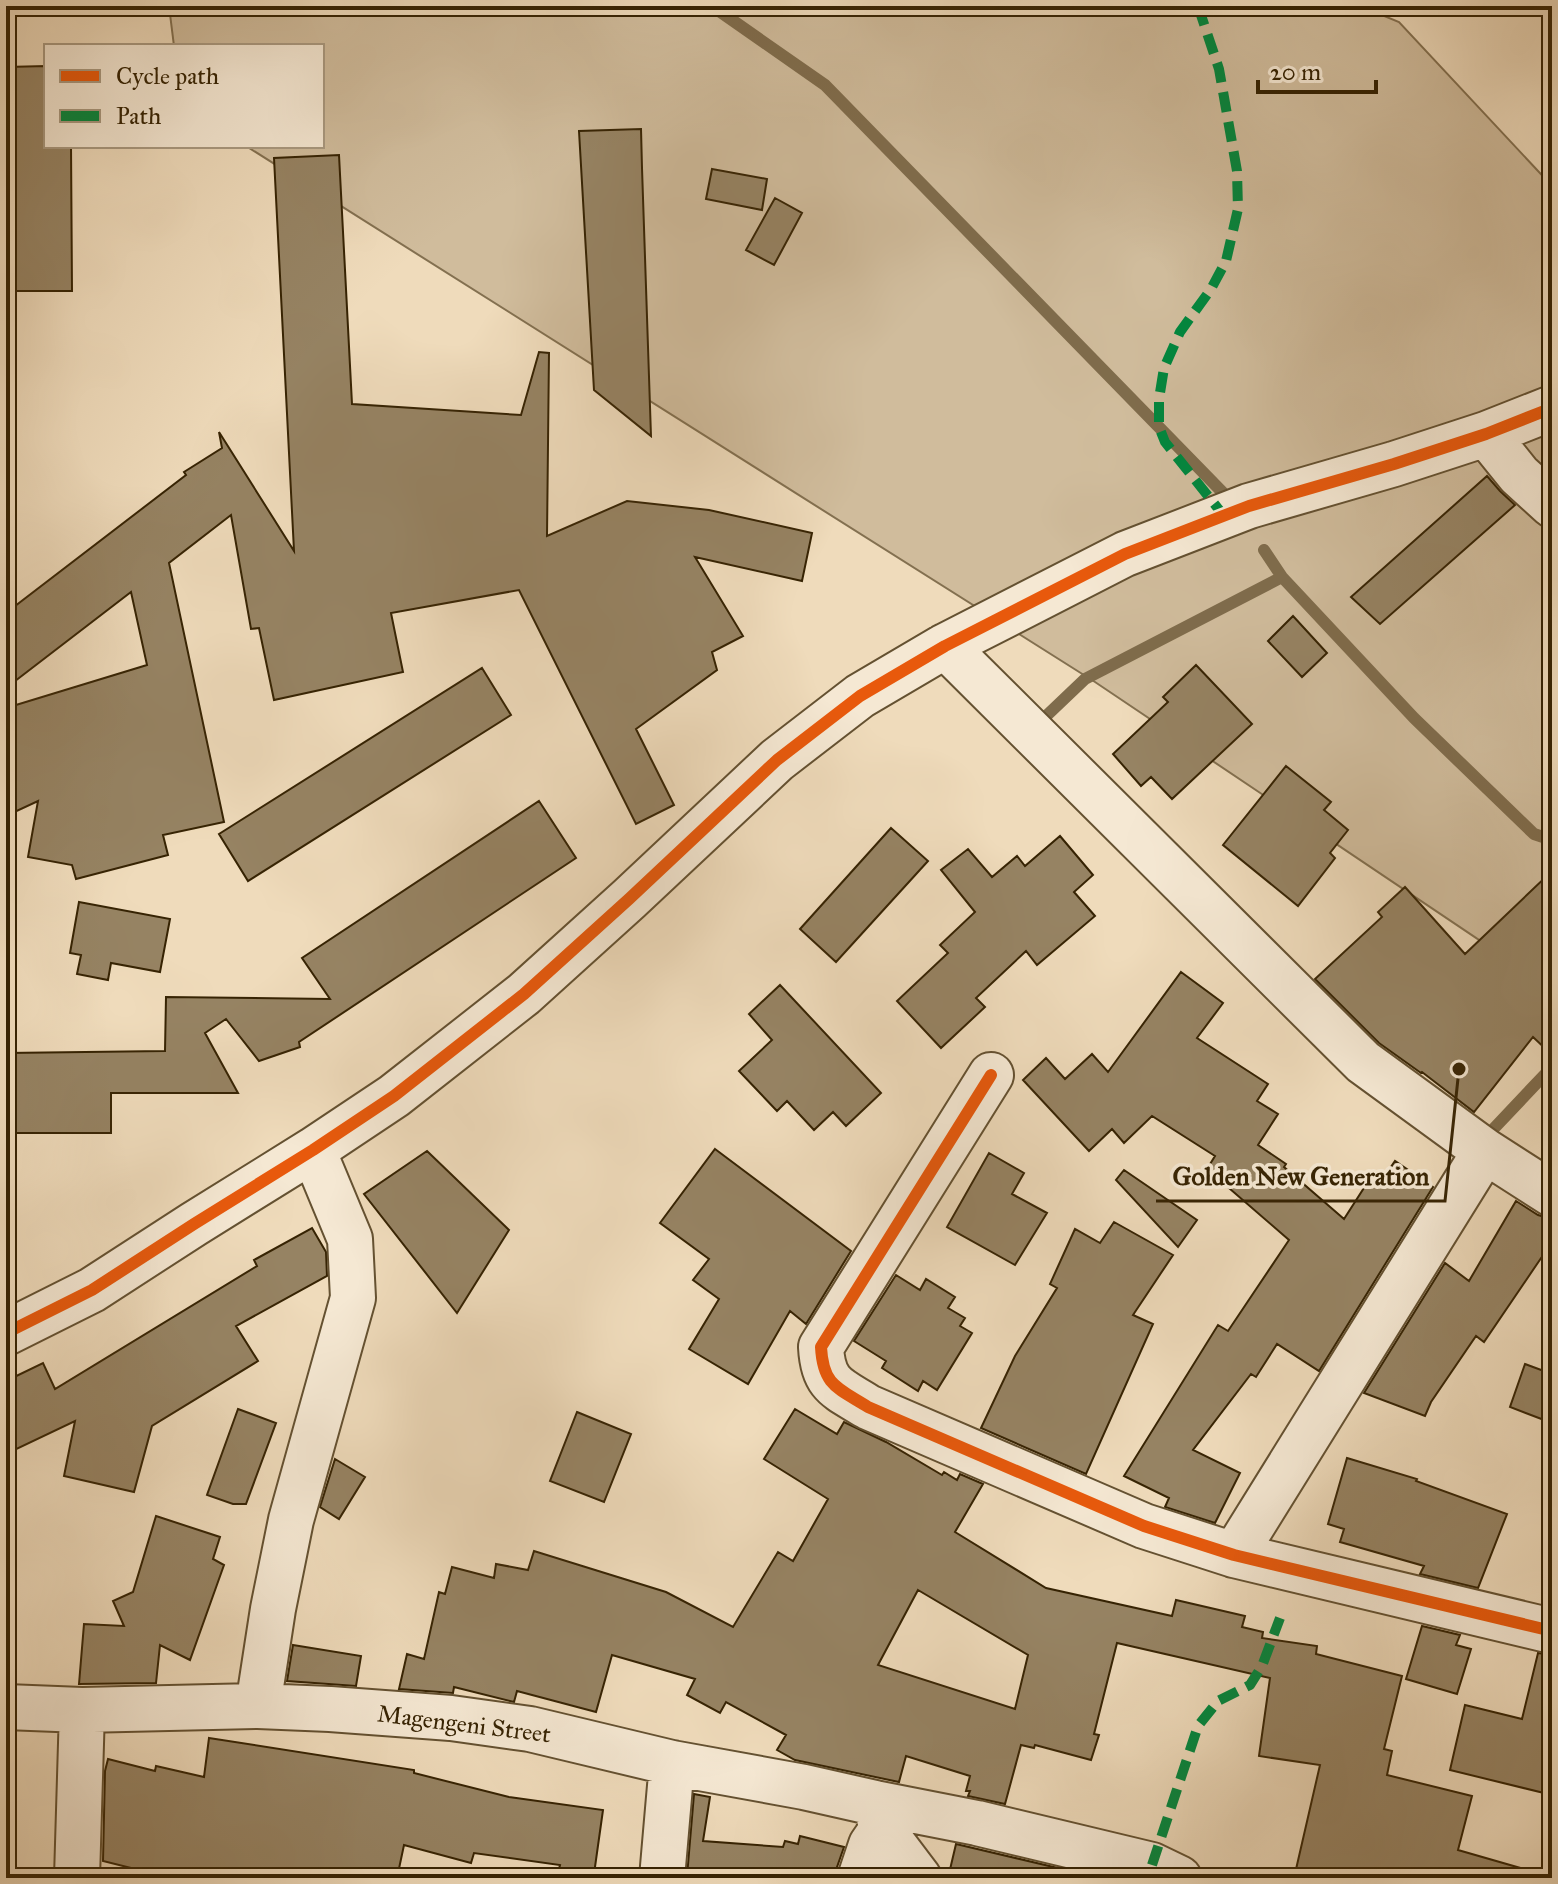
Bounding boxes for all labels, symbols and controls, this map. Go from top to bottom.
legend [44,44,324,148]
scale bar [1258,44,1376,94]
text: 20 m [1270,57,1321,87]
text: Cycle path [116,61,219,91]
text: Path [116,101,161,131]
callout: Golden New Generation [1156,1151,1445,1201]
text: Golden New Generation [1173,1160,1429,1192]
street label: Magengeni Street [376,1698,553,1750]

